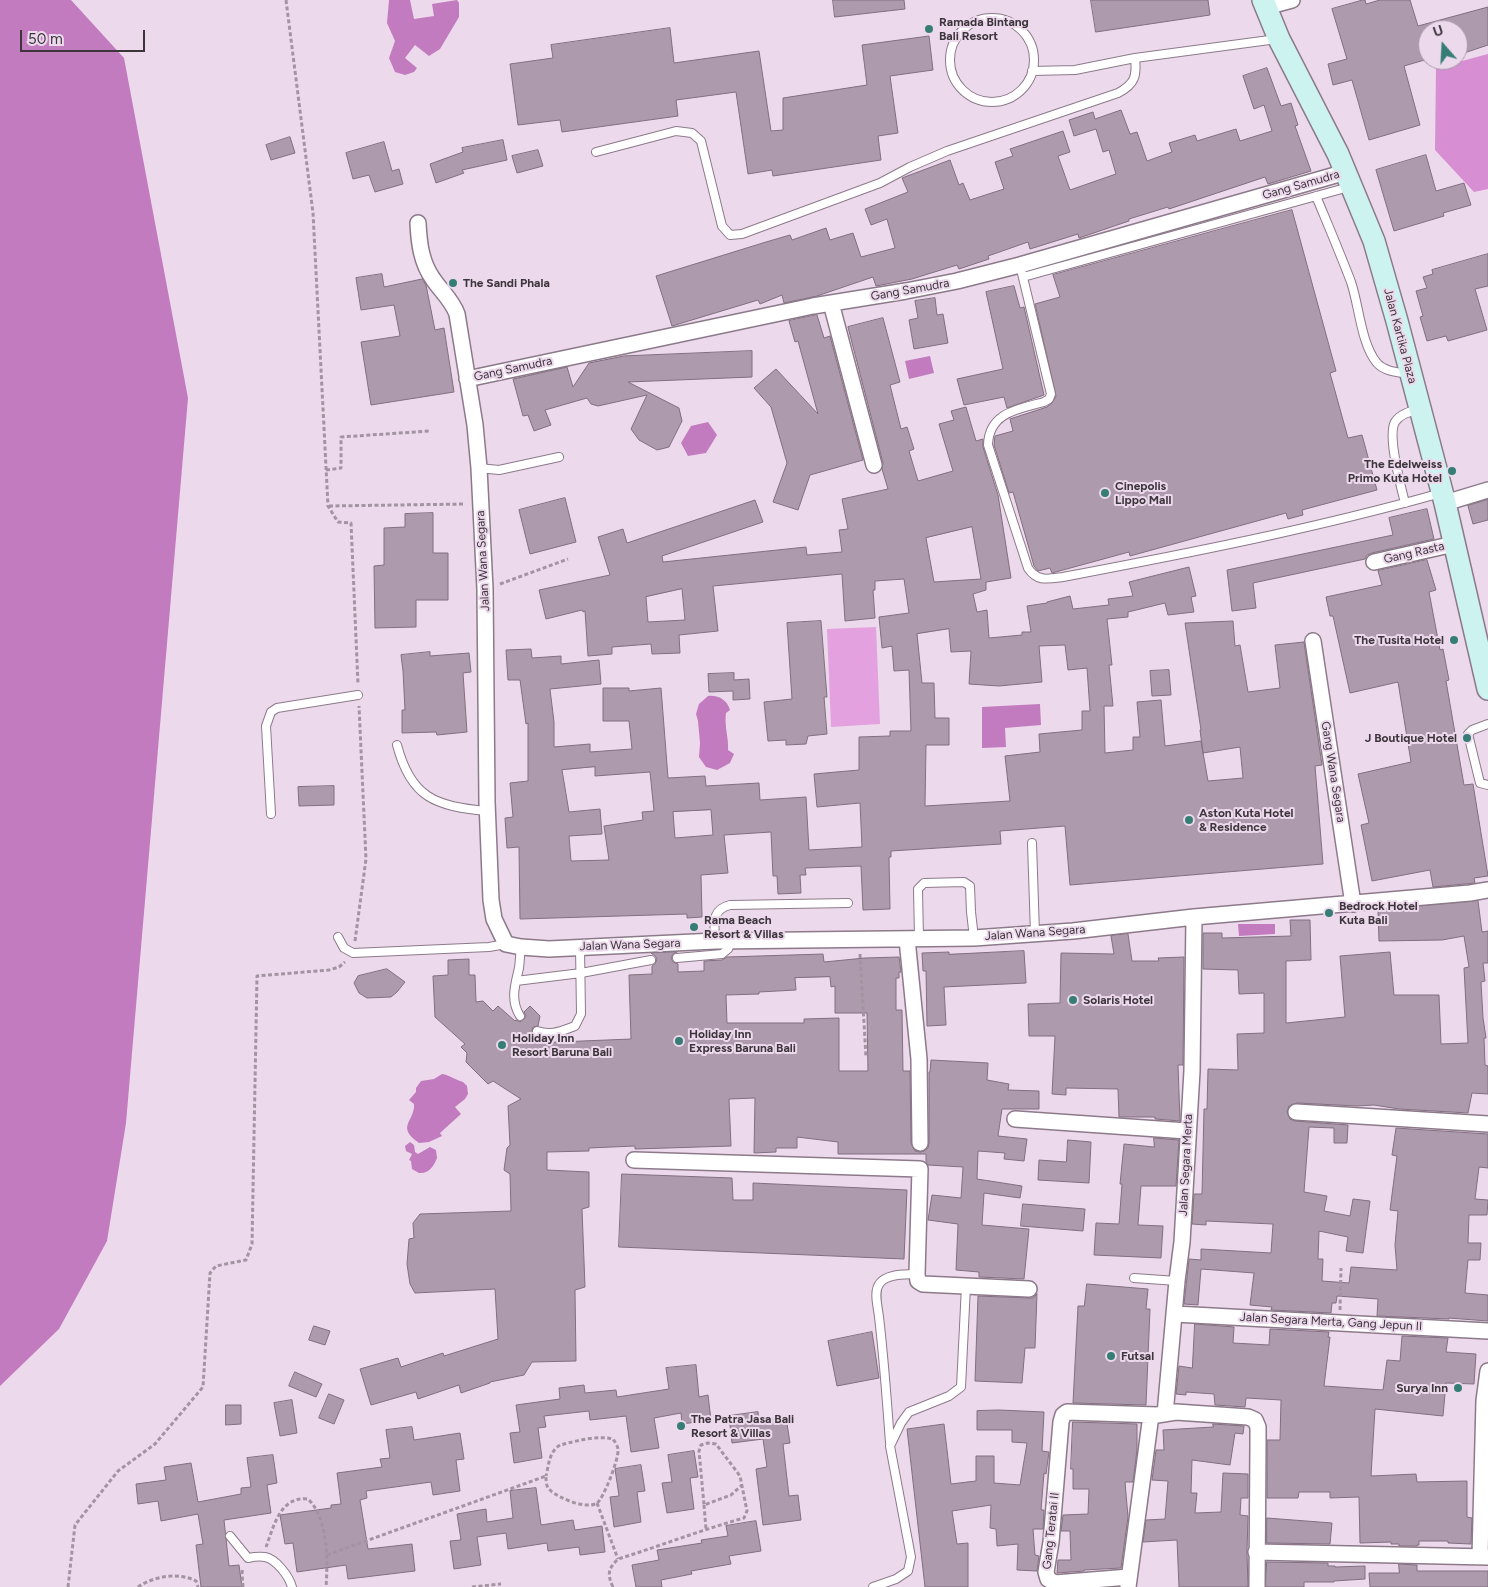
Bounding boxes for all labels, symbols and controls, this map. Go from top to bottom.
place label: Ramada Bintang Bali Resort [939,15,1029,43]
scale bar [22,20,148,52]
north arrow [1418,20,1468,70]
text: U [1431,22,1446,41]
marker: Ramada Bintang Bali Resort [923,23,935,35]
text: 50 m [28,30,63,48]
street label: Gang Samudra [1261,167,1341,203]
place label: The Sandi Phala [463,276,550,290]
street label: Gang Samudra [870,276,950,304]
marker: The Sandi Phala [447,277,459,289]
street label: Jalan Kartika Plaza [1380,287,1420,385]
street label: Gang Samudra [473,354,553,384]
place label: The Edelweiss Primo Kuta Hotel [1348,457,1442,485]
marker: The Edelweiss Primo Kuta Hotel [1446,465,1458,477]
place label: Cinepolis Lippo Mall [1115,479,1171,507]
marker: Cinepolis Lippo Mall [1099,487,1111,499]
street label: Jalan Wana Segara [473,510,493,612]
street label: Gang Rasta [1382,539,1446,567]
place label: The Tusita Hotel [1354,633,1444,647]
marker: The Tusita Hotel [1448,634,1460,646]
street label: Gang Wana Segara [1318,720,1348,824]
place label: J Boutique Hotel [1365,731,1457,745]
marker: J Boutique Hotel [1461,732,1473,744]
place label: Aston Kuta Hotel & Residence [1199,806,1293,834]
marker: Aston Kuta Hotel & Residence [1183,814,1195,826]
place label: Bedrock Hotel Kuta Bali [1339,899,1418,927]
marker: Bedrock Hotel Kuta Bali [1323,907,1335,919]
place label: Rama Beach Resort & Villas [704,913,783,941]
marker: Rama Beach Resort & Villas [688,921,700,933]
street label: Jalan Wana Segara [984,922,1086,944]
street label: Jalan Wana Segara [579,936,681,954]
place label: Solaris Hotel [1083,993,1153,1007]
marker: Solaris Hotel [1067,994,1079,1006]
place label: Holiday Inn Express Baruna Bali [689,1027,796,1055]
place label: Holiday Inn Resort Baruna Bali [512,1031,612,1059]
marker: Holiday Inn Express Baruna Bali [673,1035,685,1047]
marker: Holiday Inn Resort Baruna Bali [496,1039,508,1051]
street label: Jalan Segara Merta [1176,1114,1196,1216]
street label: Jalan Segara Merta, Gang Jepun II [1239,1310,1423,1334]
place label: Futsal [1121,1349,1154,1363]
marker: Futsal [1105,1350,1117,1362]
place label: Surya Inn [1396,1381,1448,1395]
marker: Surya Inn [1452,1382,1464,1394]
place label: The Patra Jasa Bali Resort & Villas [691,1412,794,1440]
marker: The Patra Jasa Bali Resort & Villas [675,1420,687,1432]
street label: Gang Teratai II [1040,1492,1062,1570]

